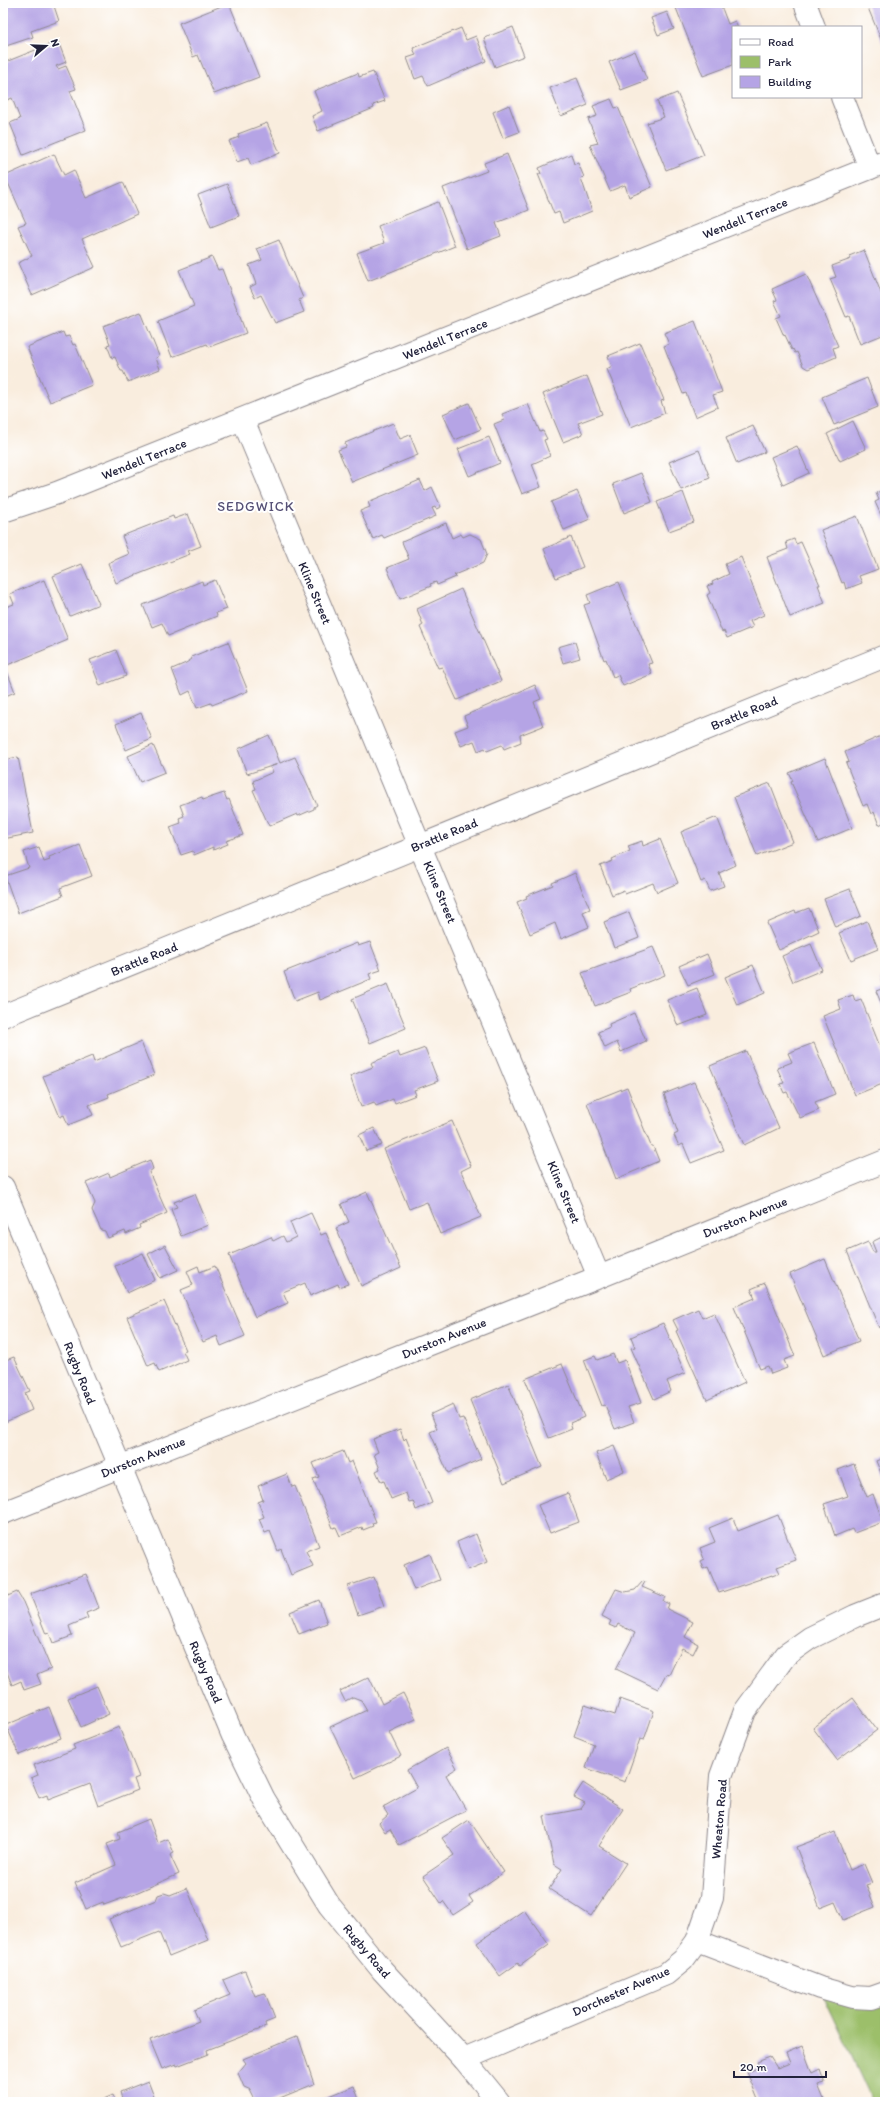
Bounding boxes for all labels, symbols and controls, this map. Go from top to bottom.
north arrow [26,26,66,66]
legend [732,26,862,98]
text: Road [768,35,794,49]
text: N [48,37,62,49]
text: Park [768,55,792,69]
text: Building [768,75,812,89]
street label: Wendell Terrace [700,194,790,242]
street label: Wendell Terrace [400,315,490,363]
street label: Wendell Terrace [99,435,189,483]
district label: SEDGWICK [217,498,295,515]
street label: Kline Street [295,560,335,626]
street label: Brattle Road [708,693,780,733]
street label: Brattle Road [408,815,480,855]
street label: Kline Street [420,859,460,925]
street label: Brattle Road [108,939,180,979]
street label: Kline Street [544,1159,584,1225]
street label: Durston Avenue [701,1193,789,1241]
street label: Durston Avenue [400,1314,488,1362]
street label: Rugby Road [61,1340,99,1406]
street label: Durston Avenue [99,1433,187,1481]
street label: Rugby Road [186,1639,226,1705]
street label: Wheaton Road [708,1778,730,1860]
street label: Rugby Road [340,1921,394,1981]
street label: Dorchester Avenue [570,1963,672,2019]
scale bar [734,2053,826,2079]
text: 20 m [740,2060,767,2074]

